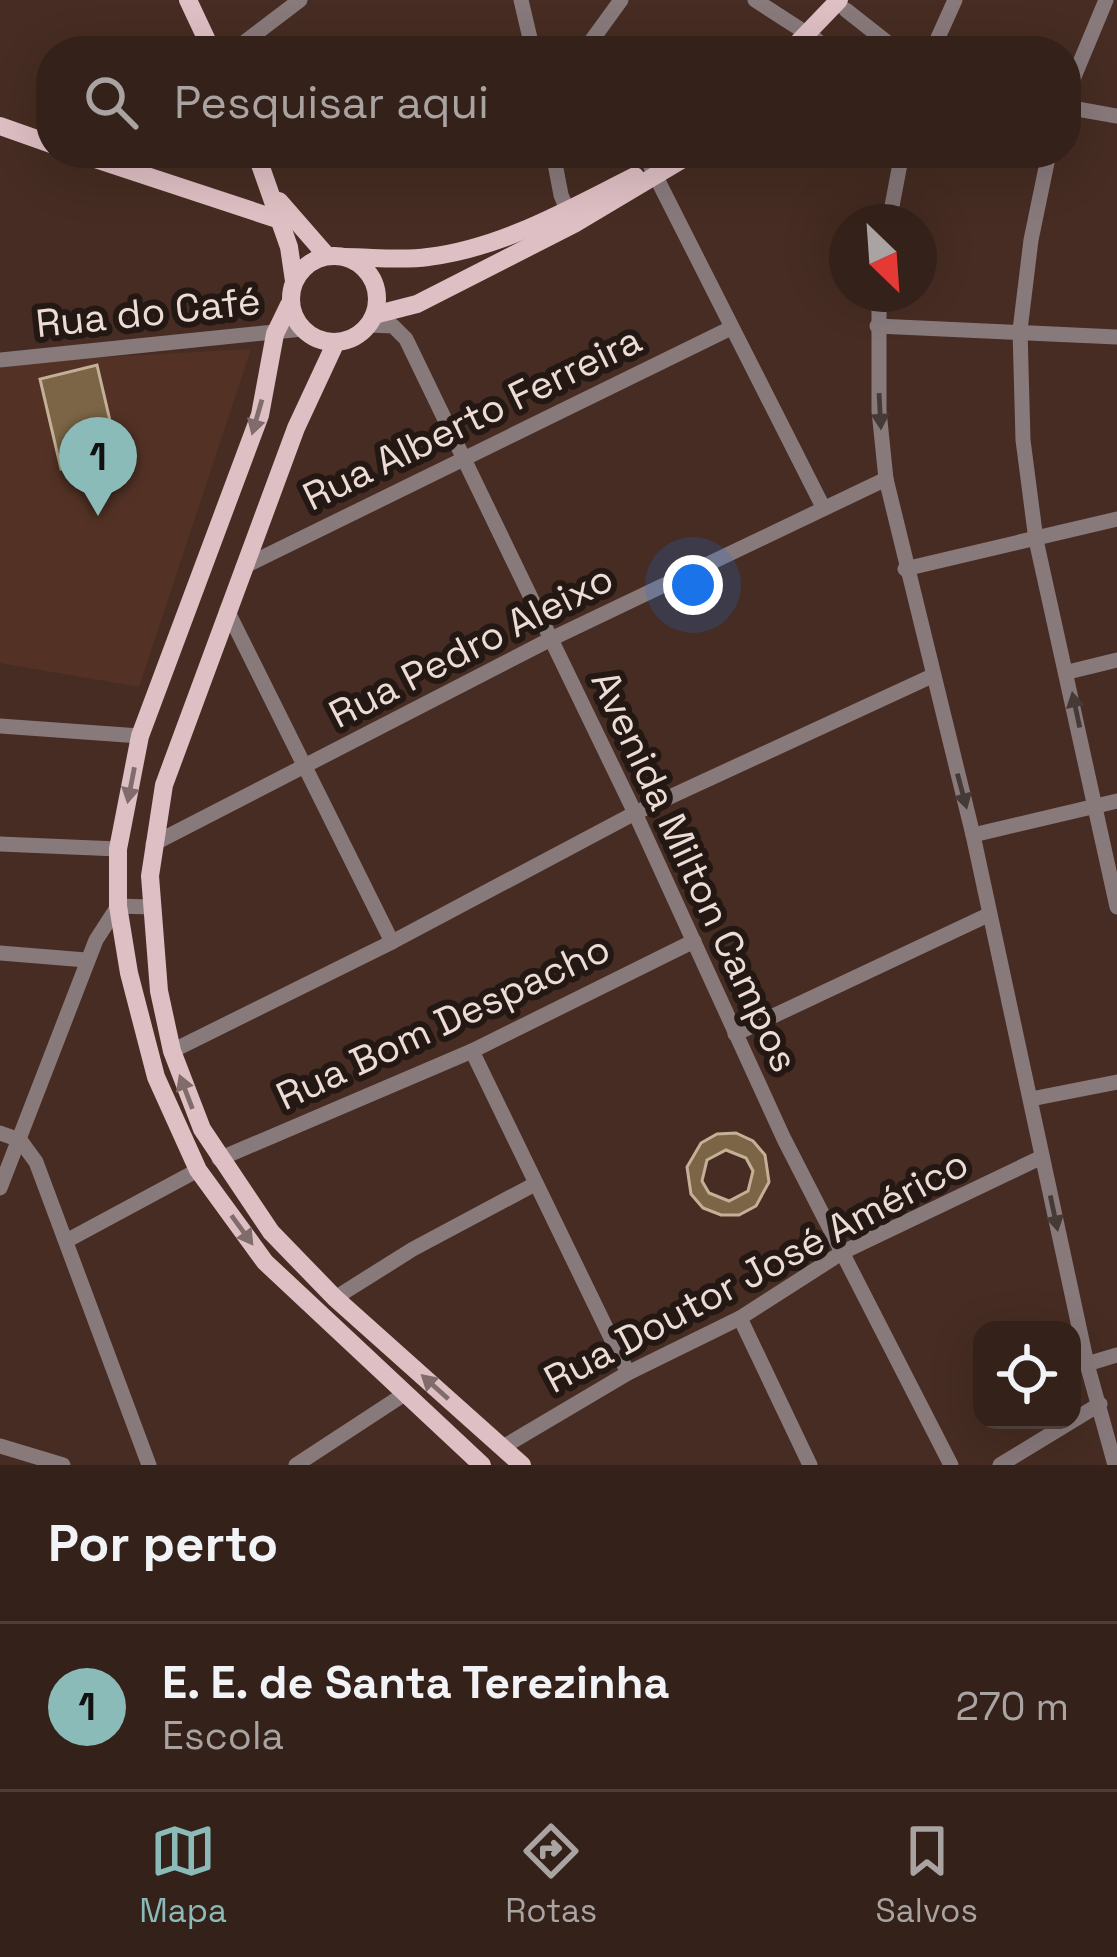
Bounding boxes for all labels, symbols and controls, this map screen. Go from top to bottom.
search box [36,36,1081,168]
icon: search [78,69,144,135]
text: Pesquisar aqui [174,74,489,131]
north arrow [829,204,937,312]
street label: Rua do Café [33,276,263,348]
street label: Rua Alberto Ferreira [295,315,649,521]
one-way arrow [871,393,890,431]
one-way arrow [247,399,265,436]
pin: 1 [59,417,137,516]
street label: Rua Pedro Aleixo [321,553,621,739]
your location [663,555,723,615]
street label: Avenida Milton Campos [580,663,810,1079]
one-way arrow [1066,691,1085,729]
one-way arrow [121,767,140,805]
one-way arrow [953,773,972,810]
street label: Rua Bom Despacho [269,923,617,1121]
one-way arrow [176,1074,195,1110]
street label: Rua Doutor José Américo [536,1138,976,1404]
one-way arrow [1046,1195,1065,1233]
one-way arrow [229,1214,253,1246]
map controls [973,1321,1081,1429]
button: locate [973,1321,1081,1429]
one-way arrow [420,1374,450,1401]
text: Por perto [48,1511,278,1576]
text: E. E. de Santa Terezinha [162,1654,669,1711]
text: 1 [78,1682,96,1731]
text: 270 m [956,1682,1069,1731]
text: Escola [162,1711,284,1760]
tab: Mapa [139,1818,227,1932]
tab: Rotas [505,1818,597,1932]
tab: Salvos [876,1818,978,1932]

